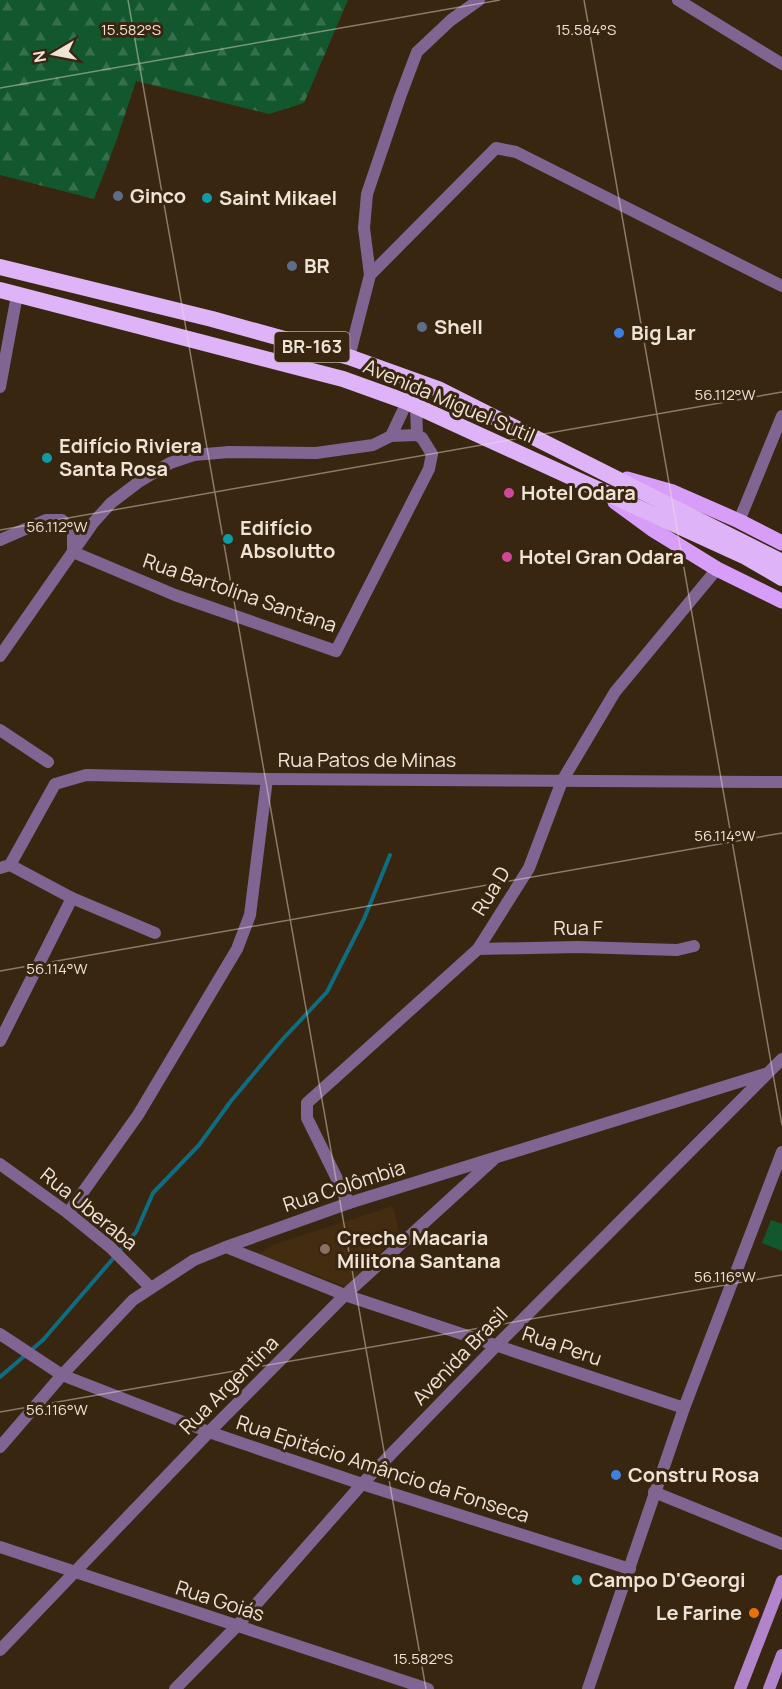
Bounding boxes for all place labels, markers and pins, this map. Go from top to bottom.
place label: Ginco [130,182,186,209]
place label: Saint Mikael [219,184,337,211]
marker: Ginco [111,189,125,203]
marker: Saint Mikael [200,191,214,205]
place label: BR [304,252,330,279]
marker: BR [285,259,299,273]
place label: Shell [434,313,483,340]
place label: Big Lar [631,319,696,346]
marker: Shell [415,320,429,334]
marker: Big Lar [612,326,626,340]
place label: Edifício Riviera Santa Rosa [59,432,202,482]
marker: Edifício Riviera Santa Rosa [40,451,54,465]
place label: Hotel Odara [521,479,636,506]
marker: Hotel Odara [502,486,516,500]
place label: Edifício Absolutto [240,514,335,564]
marker: Edifício Absolutto [221,532,235,546]
place label: Hotel Gran Odara [519,543,684,570]
marker: Hotel Gran Odara [500,550,514,564]
place label: Creche Macaria Militona Santana [337,1224,501,1274]
marker: Creche Macaria Militona Santana [318,1242,332,1256]
place label: Constru Rosa [628,1461,759,1488]
marker: Constru Rosa [609,1468,623,1482]
place label: Campo D'Georgi [589,1566,746,1593]
marker: Campo D'Georgi [570,1573,584,1587]
place label: Le Farine [656,1599,742,1626]
marker: Le Farine [747,1606,761,1620]

